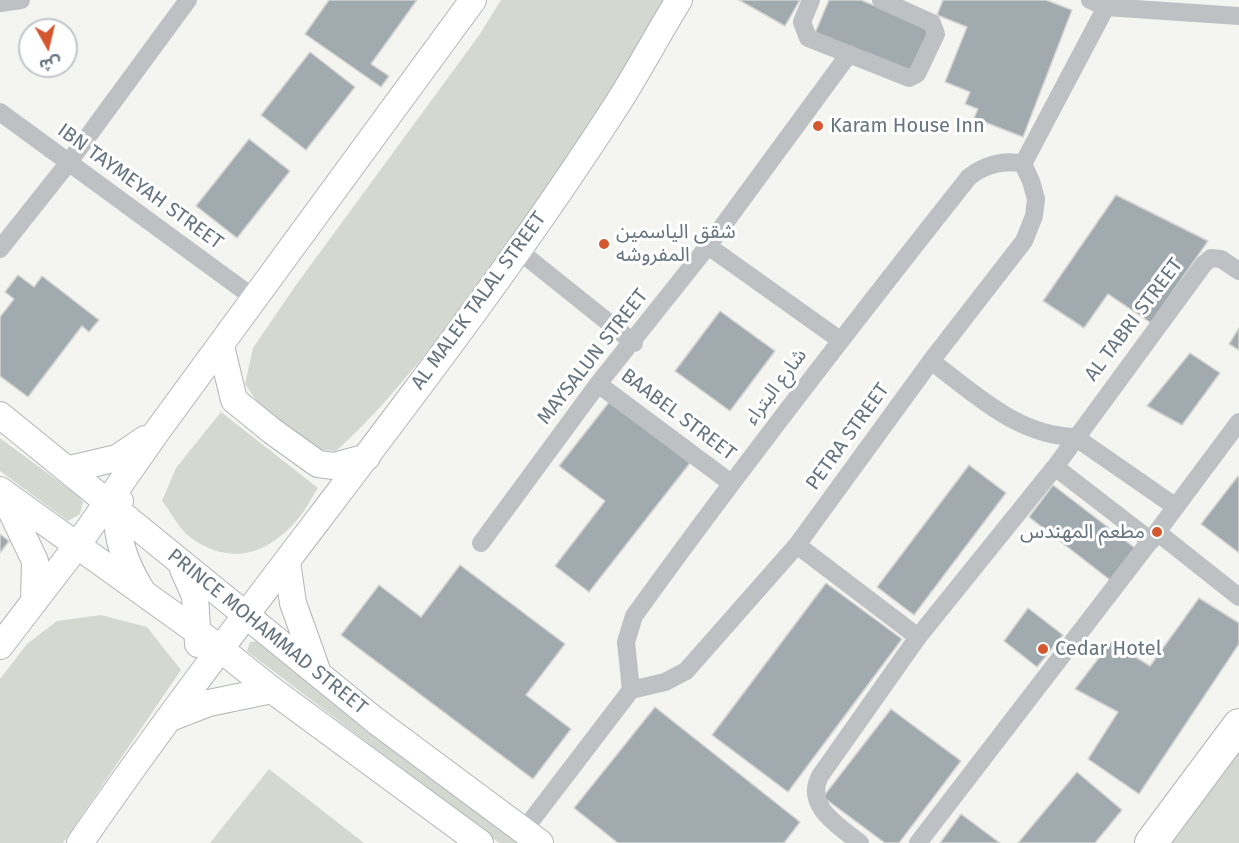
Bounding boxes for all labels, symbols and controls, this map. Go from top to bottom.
north arrow [18,18,78,78]
text: ش [38,53,62,75]
place label: Karam House Inn [830,114,985,138]
street label: IBN TAYMEYAH STREET [53,119,227,255]
marker: Karam House Inn [811,119,825,133]
street label: AL MALEK TALAL STREET [407,208,551,394]
place label: شقق الياسمين المفروشه [616,220,736,267]
marker: شقق الياسمين المفروشه [597,237,611,251]
street label: AL TABRI STREET [1080,254,1188,386]
street label: MAYSALUN STREET [533,285,653,429]
street label: شارع البتراء [740,344,812,430]
street label: BAABEL STREET [616,364,740,466]
street label: PETRA STREET [801,379,895,495]
place label: مطعم المهندس [1020,520,1145,544]
marker: مطعم المهندس [1150,525,1164,539]
street label: PRINCE MOHAMMAD STREET [162,544,372,720]
place label: Cedar Hotel [1055,637,1162,661]
marker: Cedar Hotel [1036,642,1050,656]

